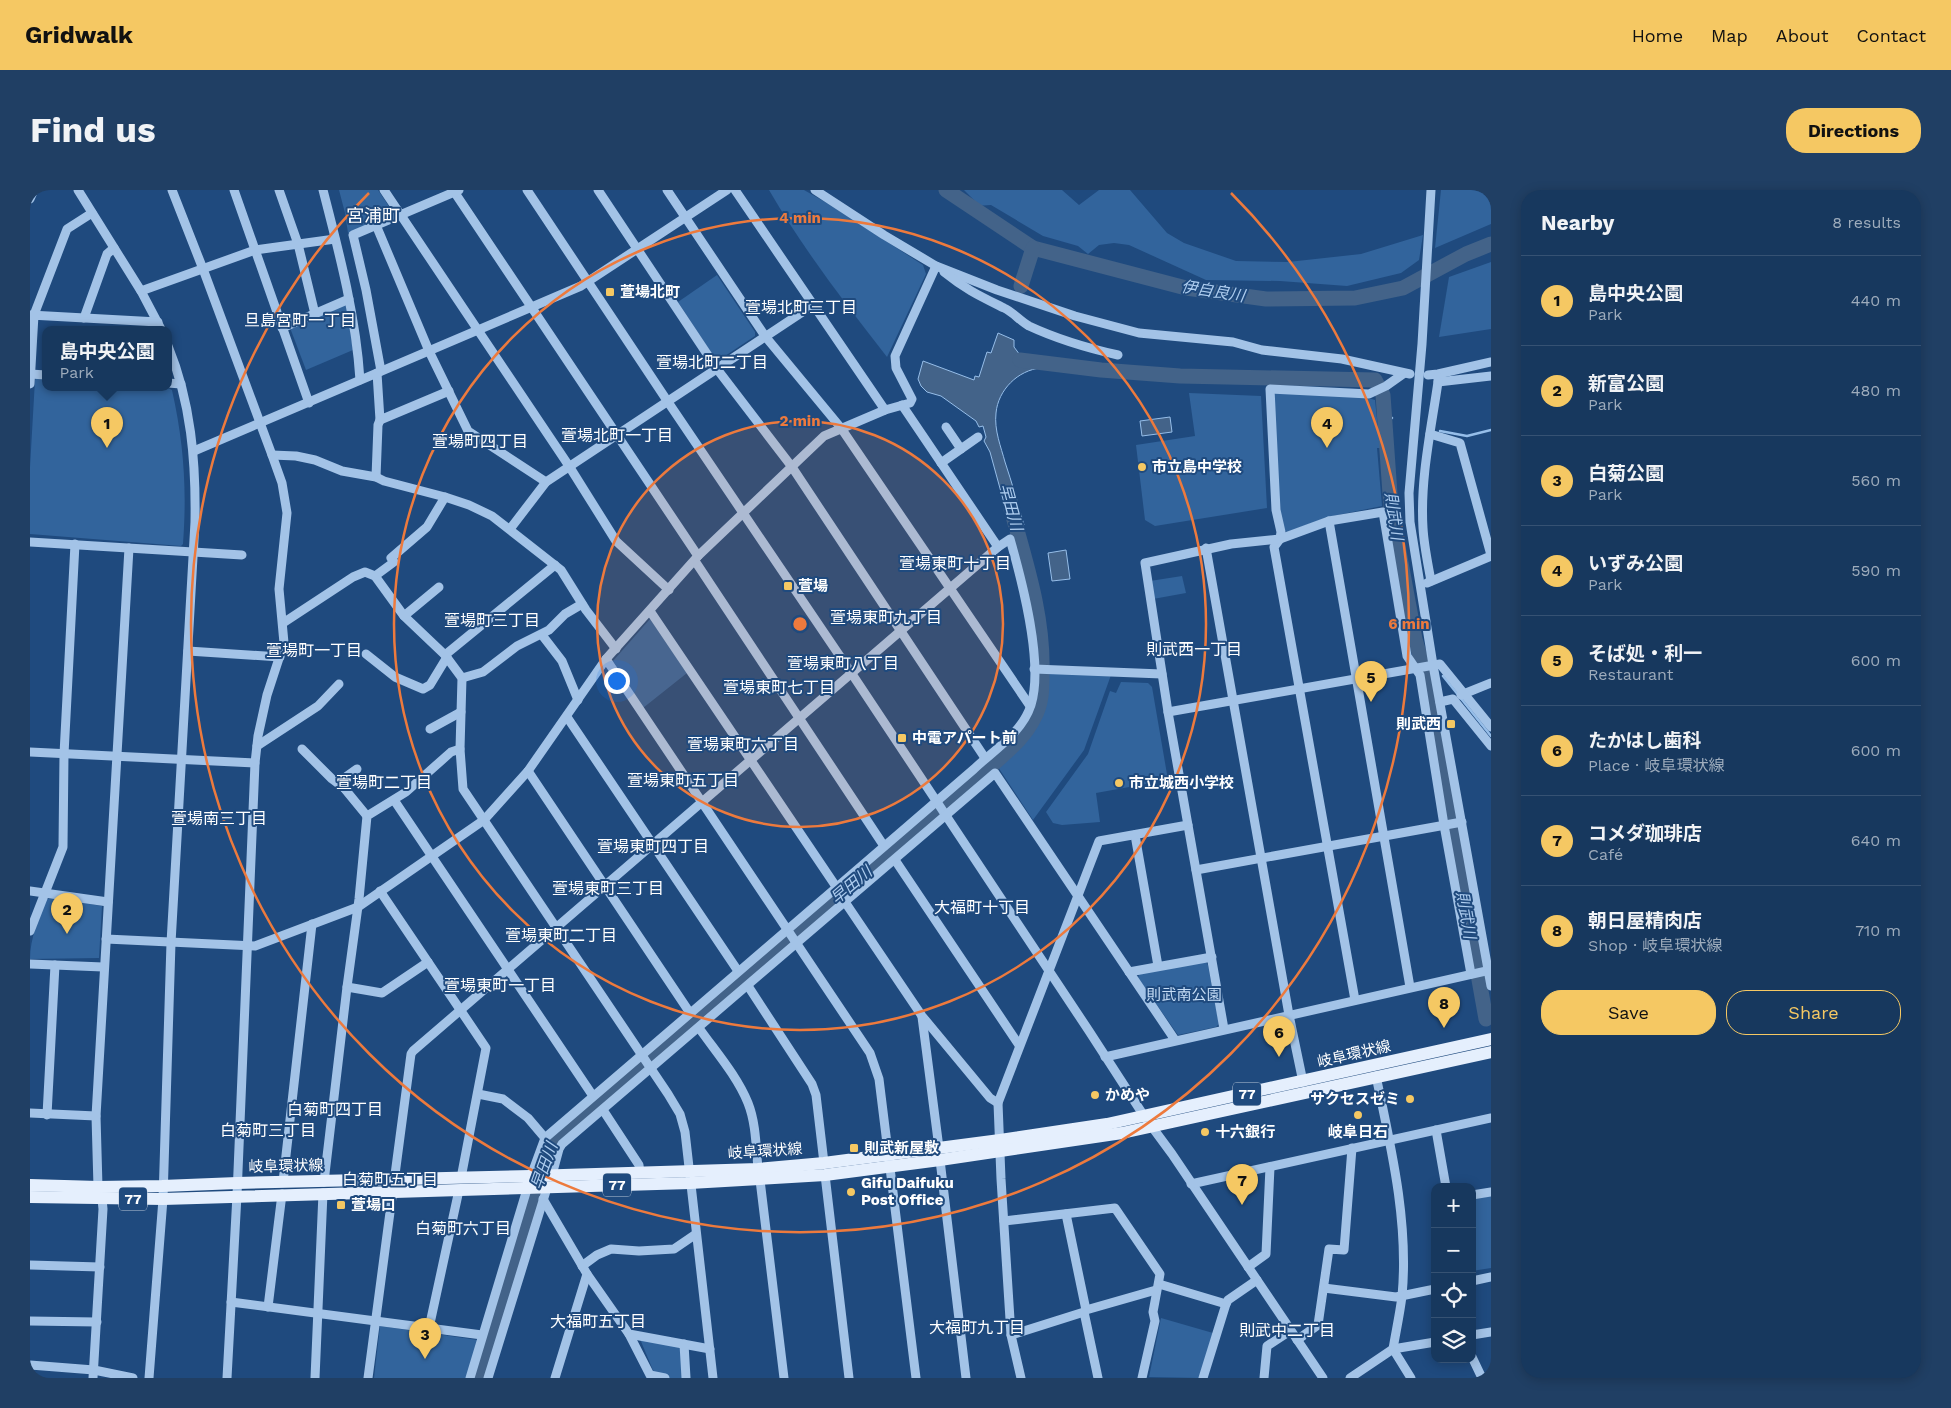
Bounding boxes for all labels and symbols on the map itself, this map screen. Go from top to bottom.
district label: 宮浦町 [346,205,400,226]
text: 4 min [779,209,821,227]
water label: 伊自良川 [1180,277,1248,306]
place label: 萱場北町 [620,283,680,301]
marker: 萱場北町 [604,286,616,298]
district label: 萱場北町三丁目 [745,298,857,317]
district label: 旦島宮町一丁目 [244,311,356,330]
district label: 萱場北町二丁目 [656,353,768,372]
pin: 1 [91,407,123,448]
pin: 4 [1311,407,1343,448]
text: 2 min [779,412,821,430]
district label: 萱場北町一丁目 [561,426,673,445]
district label: 萱場町四丁目 [432,432,528,451]
place label: 市立島中学校 [1152,458,1242,476]
marker: 市立島中学校 [1136,461,1148,473]
water label: 早田川 [996,481,1027,535]
water label: 則武川 [1381,491,1407,543]
district label: 萱場東町十丁目 [899,554,1011,573]
place label: 萱場 [798,577,828,595]
marker: 萱場 [782,580,794,592]
district label: 萱場東町九丁目 [830,608,942,627]
district label: 萱場町三丁目 [444,611,540,630]
centre of rings [791,615,809,633]
text: 6 min [1388,615,1430,633]
district label: 則武西一丁目 [1146,640,1242,659]
district label: 萱場町一丁目 [266,641,362,660]
district label: 萱場東町八丁目 [787,654,899,673]
pin: 5 [1355,661,1387,702]
your location [604,668,630,694]
district label: 萱場東町七丁目 [723,678,835,697]
place label: 則武西 [1396,715,1441,733]
marker: 則武西 [1445,718,1457,730]
place label: 中電アパート前 [912,729,1017,747]
marker: 中電アパート前 [896,732,908,744]
district label: 萱場東町六丁目 [687,735,799,754]
district label: 萱場東町五丁目 [627,771,739,790]
district label: 萱場町二丁目 [336,773,432,792]
place label: 市立城西小学校 [1129,774,1234,792]
marker: 市立城西小学校 [1113,777,1125,789]
district label: 萱場南三丁目 [171,809,267,828]
district label: 萱場東町四丁目 [597,837,709,856]
water label: 早田川 [827,861,877,908]
district label: 萱場東町三丁目 [552,879,664,898]
water label: 則武川 [1452,890,1480,942]
pin: 2 [51,893,83,934]
district label: 大福町十丁目 [934,898,1030,917]
district label: 萱場東町二丁目 [505,926,617,945]
district label: 萱場東町一丁目 [444,976,556,995]
park label: 則武南公園 [1146,986,1222,1004]
pin: 8 [1428,987,1460,1028]
pin: 6 [1263,1016,1295,1057]
street label: 岐阜環状線 [1315,1037,1393,1071]
road number: 77 [1233,1082,1261,1106]
place label: かめや [1105,1086,1150,1104]
marker: かめや [1089,1089,1101,1101]
place label: サクセスゼミ [1310,1090,1400,1108]
marker: サクセスゼミ [1404,1093,1416,1105]
district label: 白菊町四丁目 [287,1100,383,1119]
marker: 岐阜日石 [1352,1109,1364,1121]
district label: 白菊町三丁目 [220,1121,316,1140]
place label: 十六銀行 [1215,1123,1275,1141]
place label: 岐阜日石 [1328,1123,1388,1141]
marker: 十六銀行 [1199,1126,1211,1138]
water label: 早田川 [527,1138,562,1192]
street label: 岐阜環状線 [727,1139,803,1163]
place label: 則武新屋敷 [864,1139,939,1157]
marker: 則武新屋敷 [848,1142,860,1154]
street label: 岐阜環状線 [248,1156,324,1176]
pin: 7 [1226,1164,1258,1205]
district label: 白菊町五丁目 [342,1170,438,1189]
road number: 77 [603,1174,631,1196]
place label: Gifu Daifuku Post Office [861,1174,954,1209]
marker: Gifu Daifuku Post Office [845,1186,857,1198]
road number: 77 [119,1188,147,1211]
place label: 萱場口 [351,1196,396,1214]
marker: 萱場口 [335,1199,347,1211]
district label: 白菊町六丁目 [415,1219,511,1238]
district label: 大福町五丁目 [550,1312,646,1331]
pin: 3 [409,1318,441,1359]
district label: 大福町九丁目 [929,1318,1025,1337]
district label: 則武中二丁目 [1239,1321,1335,1340]

